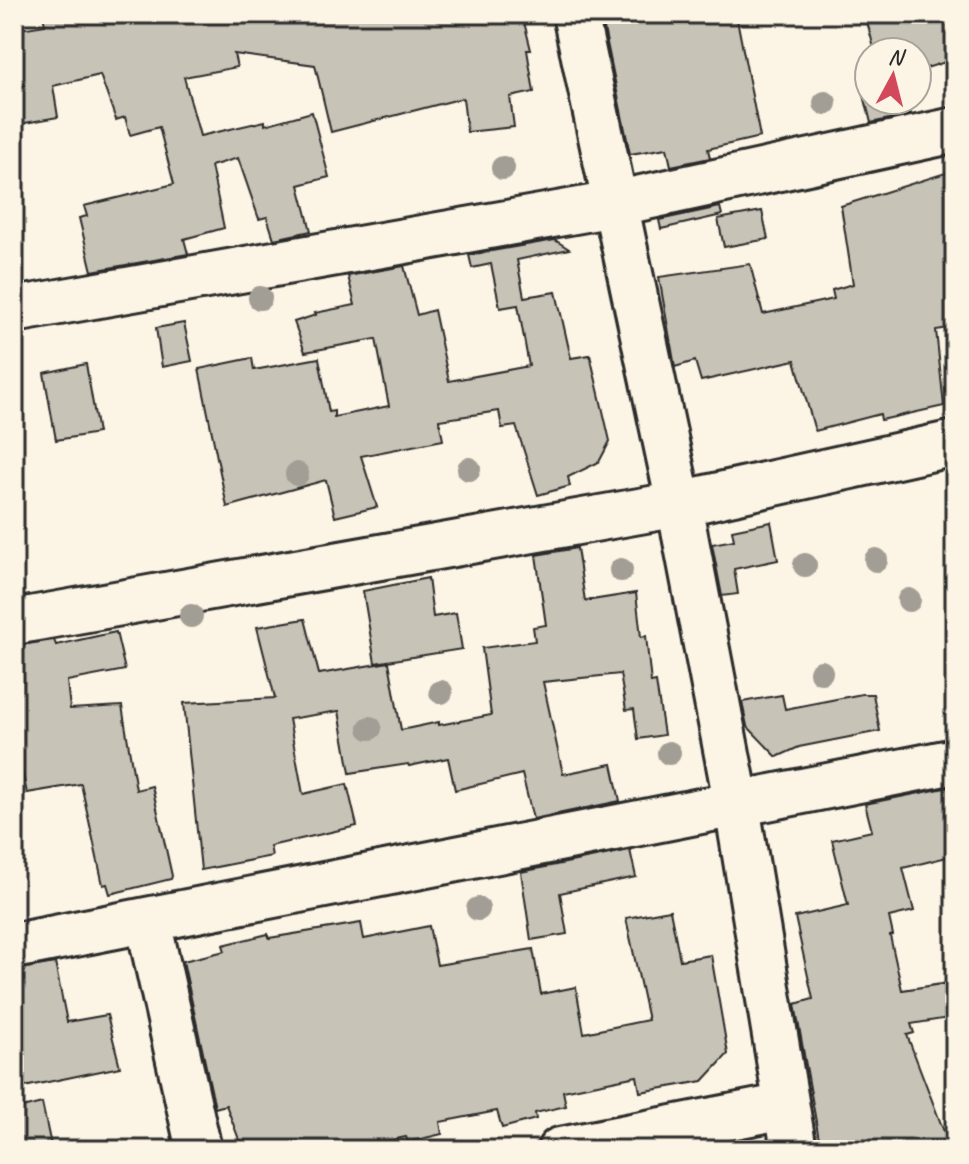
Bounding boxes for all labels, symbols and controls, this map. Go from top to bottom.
north arrow [853,36,933,116]
text: N [887,42,907,72]

